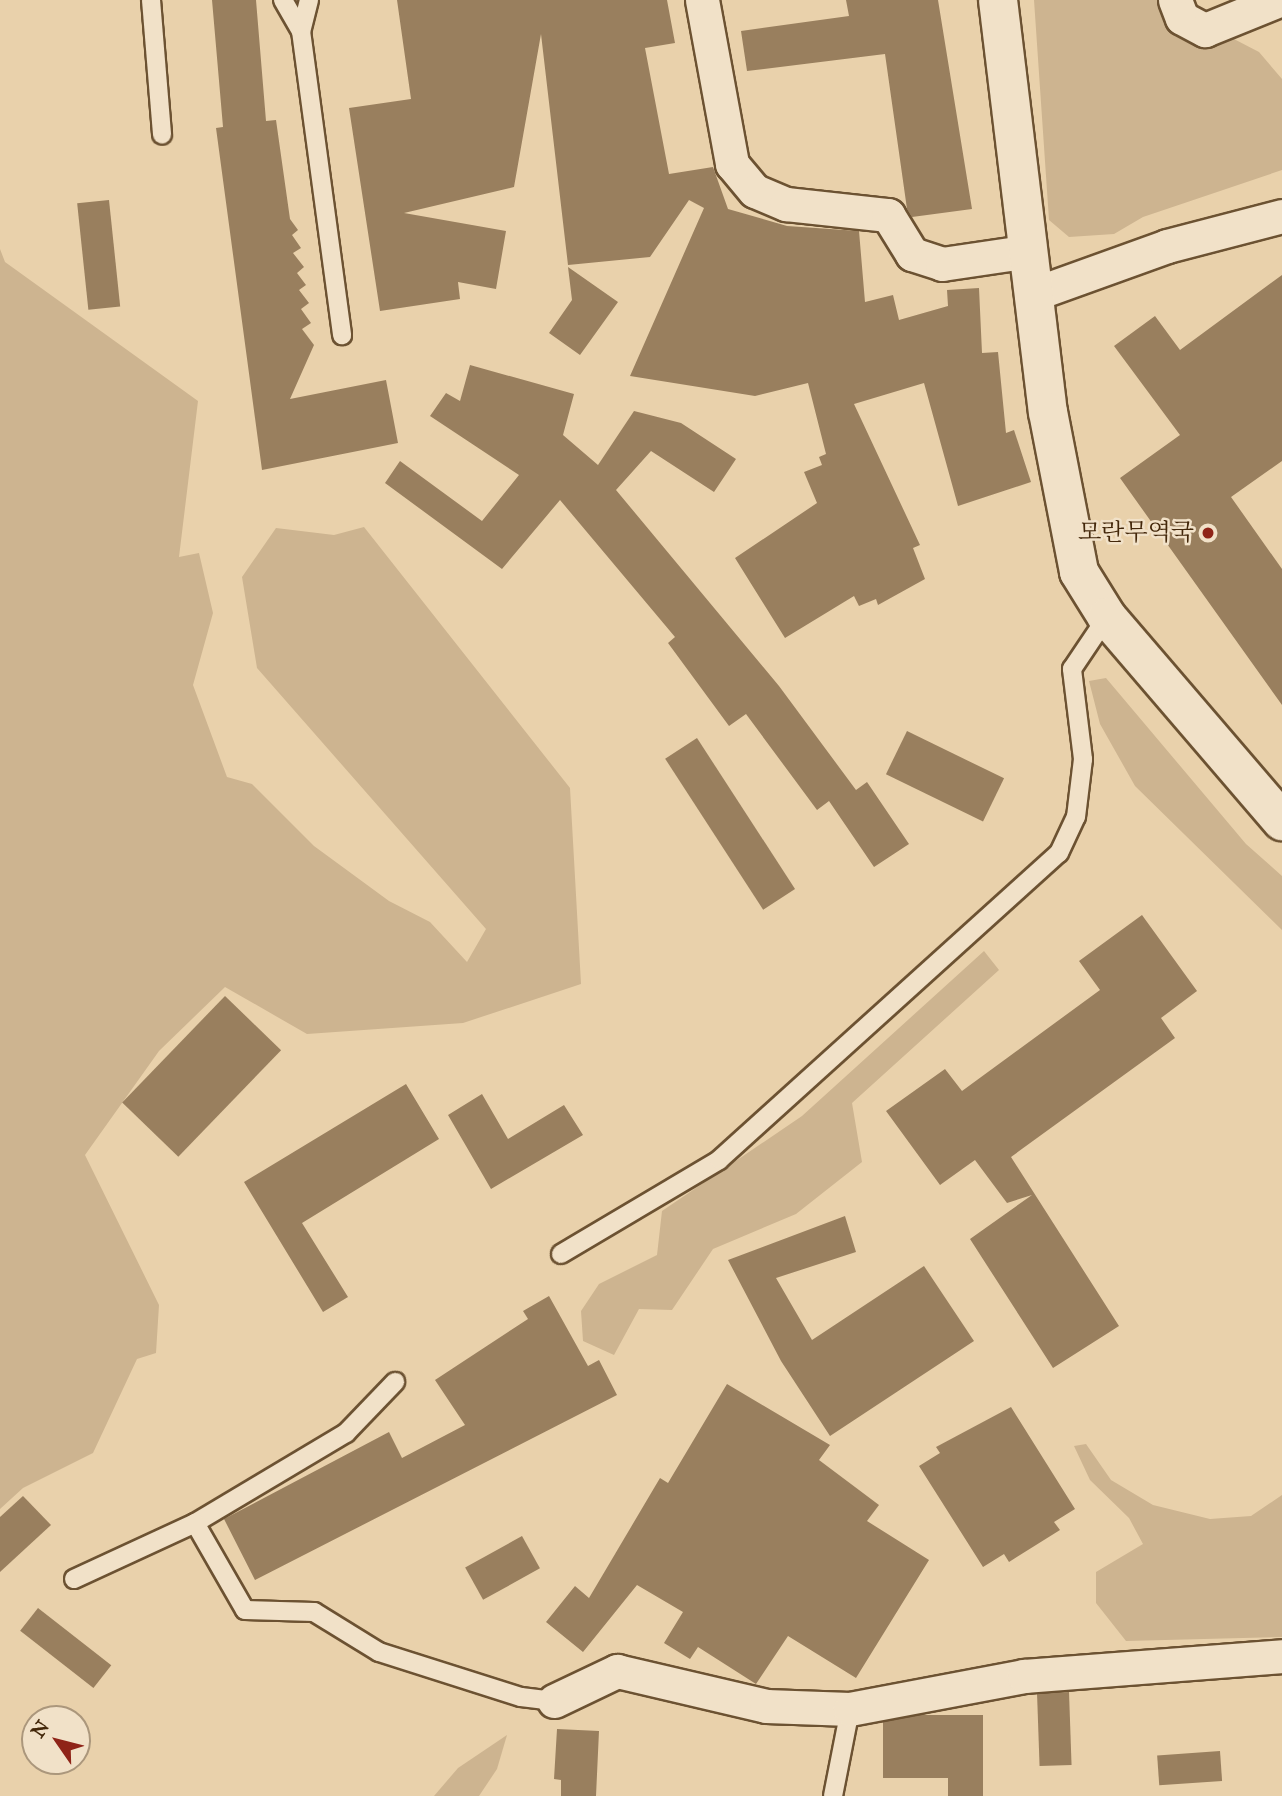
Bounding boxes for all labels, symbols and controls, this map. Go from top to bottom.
place label: 모란무역국 [1078,519,1194,547]
marker: 모란무역국 [1200,525,1216,541]
north arrow [21,1705,91,1775]
text: N [26,1716,54,1742]

